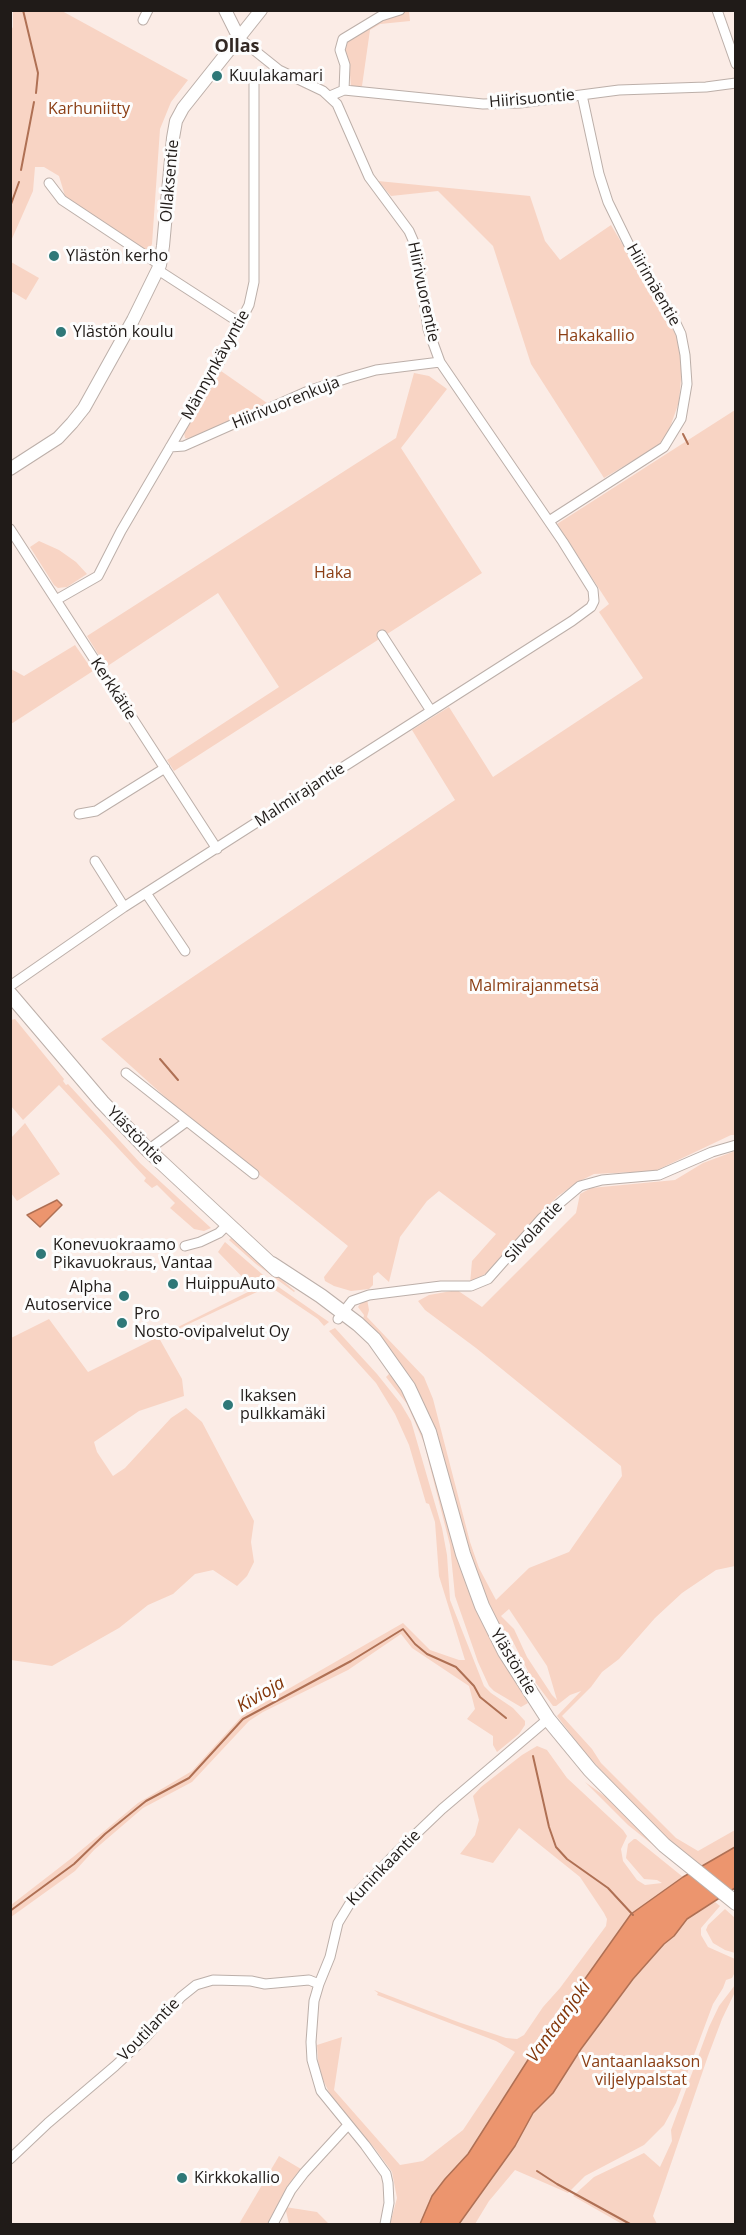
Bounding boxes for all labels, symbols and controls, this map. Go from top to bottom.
district label: Ollas [214,36,260,58]
place label: Kuulakamari [229,66,323,86]
marker: Kuulakamari [210,69,224,83]
street label: Hiirisuontie [488,86,576,112]
park label: Karhuniitty [48,99,130,119]
street label: Ollaksentie [157,139,183,223]
street label: Hiirivuorentie [403,240,443,344]
street label: Hiirimäentie [622,241,684,329]
place label: Ylästön kerho [66,246,168,266]
marker: Ylästön kerho [47,249,61,263]
street label: Männynkävyntie [178,307,254,423]
place label: Ylästön koulu [73,322,173,342]
marker: Ylästön koulu [54,325,68,339]
park label: Hakakallio [557,326,635,346]
street label: Hiirivuorenkuja [229,373,343,433]
park label: Haka [314,563,352,583]
street label: Kerkkätie [86,655,140,723]
street label: Malmirajantie [252,759,348,831]
park label: Malmirajanmetsä [469,976,599,996]
street label: Ylästöntie [103,1103,167,1169]
street label: Silvolantie [501,1198,567,1266]
place label: Konevuokraamo Pikavuokraus, Vantaa [53,1235,213,1273]
marker: Konevuokraamo Pikavuokraus, Vantaa [34,1247,48,1261]
place label: HuippuAuto [185,1274,275,1294]
place label: Alpha Autoservice [25,1277,112,1315]
marker: HuippuAuto [166,1277,180,1291]
marker: Alpha Autoservice [117,1289,131,1303]
place label: Pro Nosto-ovipalvelut Oy [134,1304,289,1342]
marker: Pro Nosto-ovipalvelut Oy [115,1316,129,1330]
place label: Ikaksen pulkkamäki [240,1386,325,1424]
marker: Ikaksen pulkkamäki [221,1398,235,1412]
street label: Ylästöntie [486,1626,540,1698]
water label: Kivioja [233,1672,289,1718]
street label: Kuninkaantie [343,1826,425,1910]
water label: Vantaanjoki [522,1977,596,2067]
street label: Voutilantie [114,1994,184,2066]
park label: Vantaanlaakson viljelypalstat [582,2052,700,2090]
place label: Kirkkokallio [194,2168,280,2188]
marker: Kirkkokallio [175,2171,189,2185]

